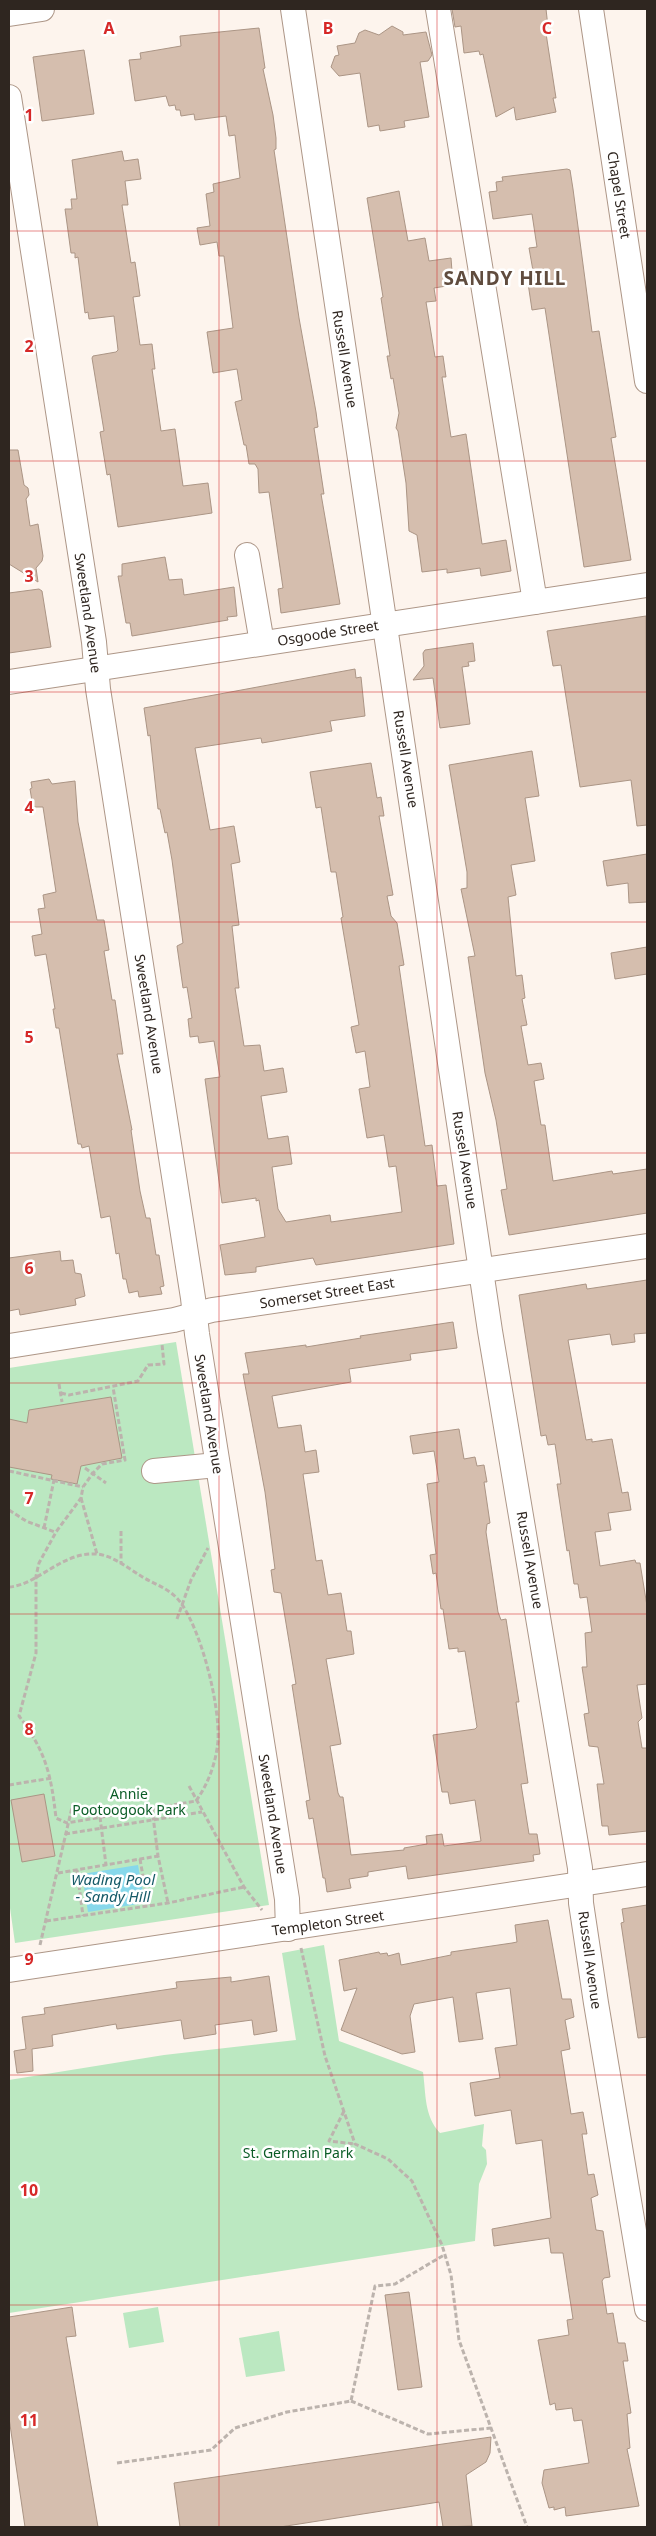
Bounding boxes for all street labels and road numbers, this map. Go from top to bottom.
street label: Chapel Street [603,150,636,240]
street label: Russell Avenue [328,309,363,409]
street label: Sweetland Avenue [71,552,106,674]
street label: Osgoode Street [276,615,380,650]
street label: Russell Avenue [389,709,424,809]
street label: Sweetland Avenue [131,953,168,1075]
street label: Russell Avenue [448,1110,483,1210]
street label: Somerset Street East [258,1272,396,1313]
street label: Sweetland Avenue [191,1353,228,1475]
street label: Russell Avenue [513,1510,548,1610]
street label: Sweetland Avenue [255,1753,292,1875]
street label: Templeton Street [271,1905,385,1940]
street label: Russell Avenue [574,1910,607,2010]

